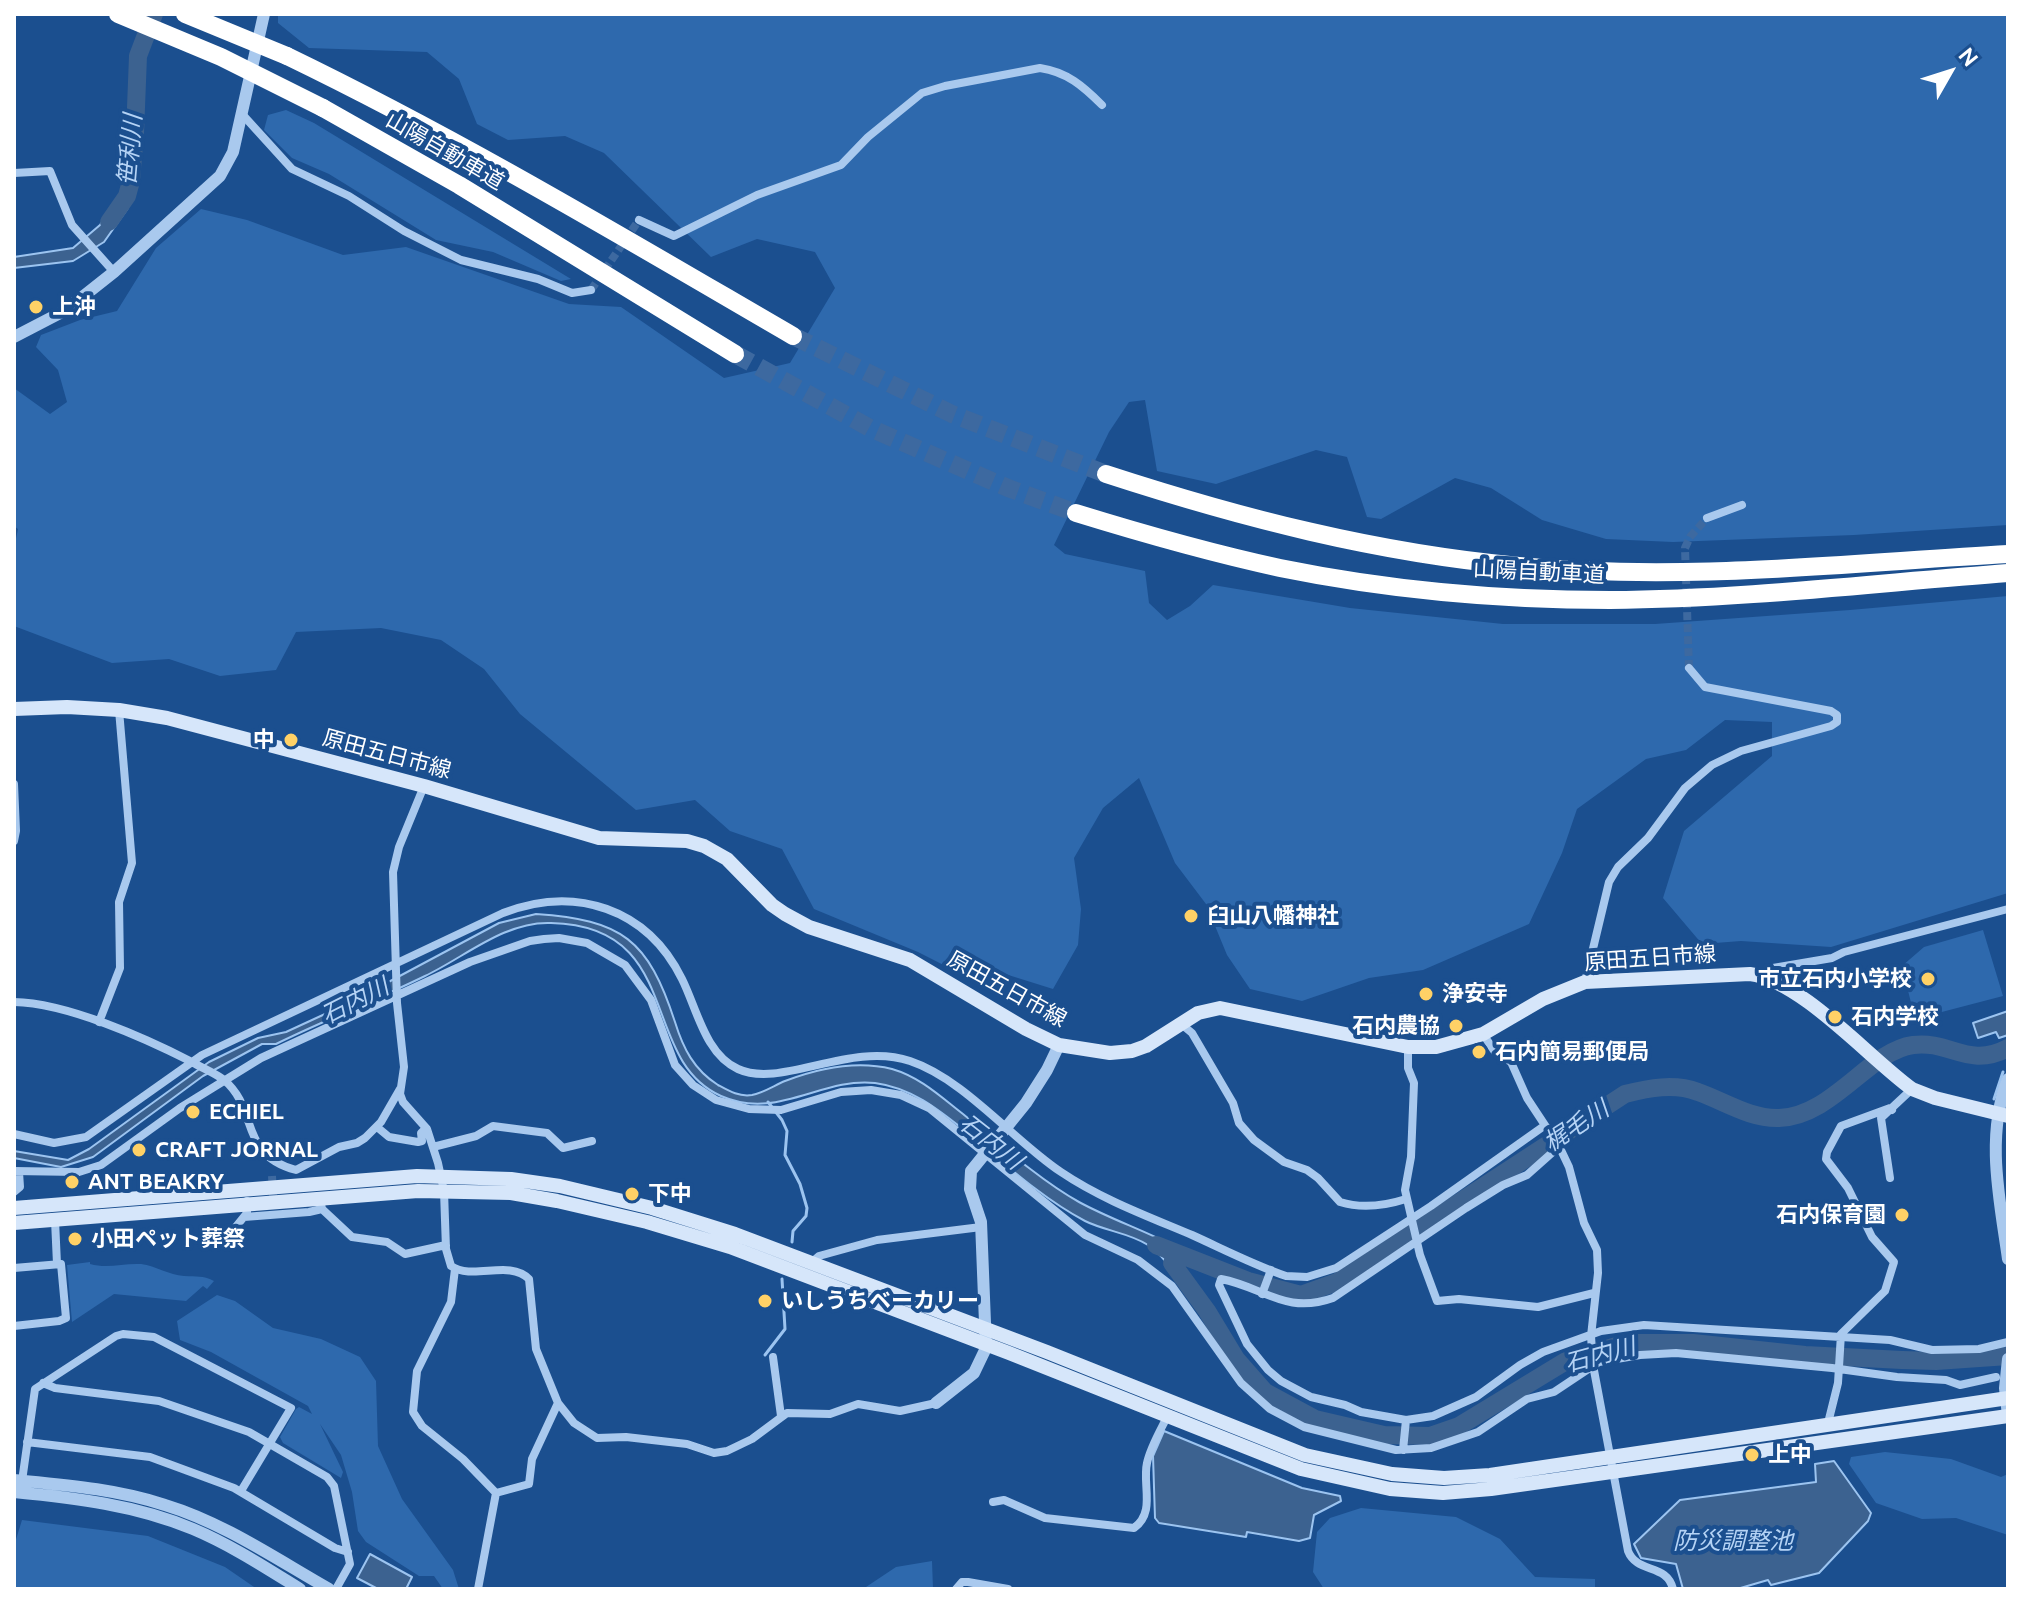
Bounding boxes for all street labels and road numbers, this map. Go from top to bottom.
street label: 山陽自動車道 [381,107,509,195]
street label: 山陽自動車道 [1472,555,1606,589]
street label: 原田五日市線 [320,724,454,784]
street label: 原田五日市線 [1583,940,1717,976]
street label: 原田五日市線 [943,945,1071,1033]

